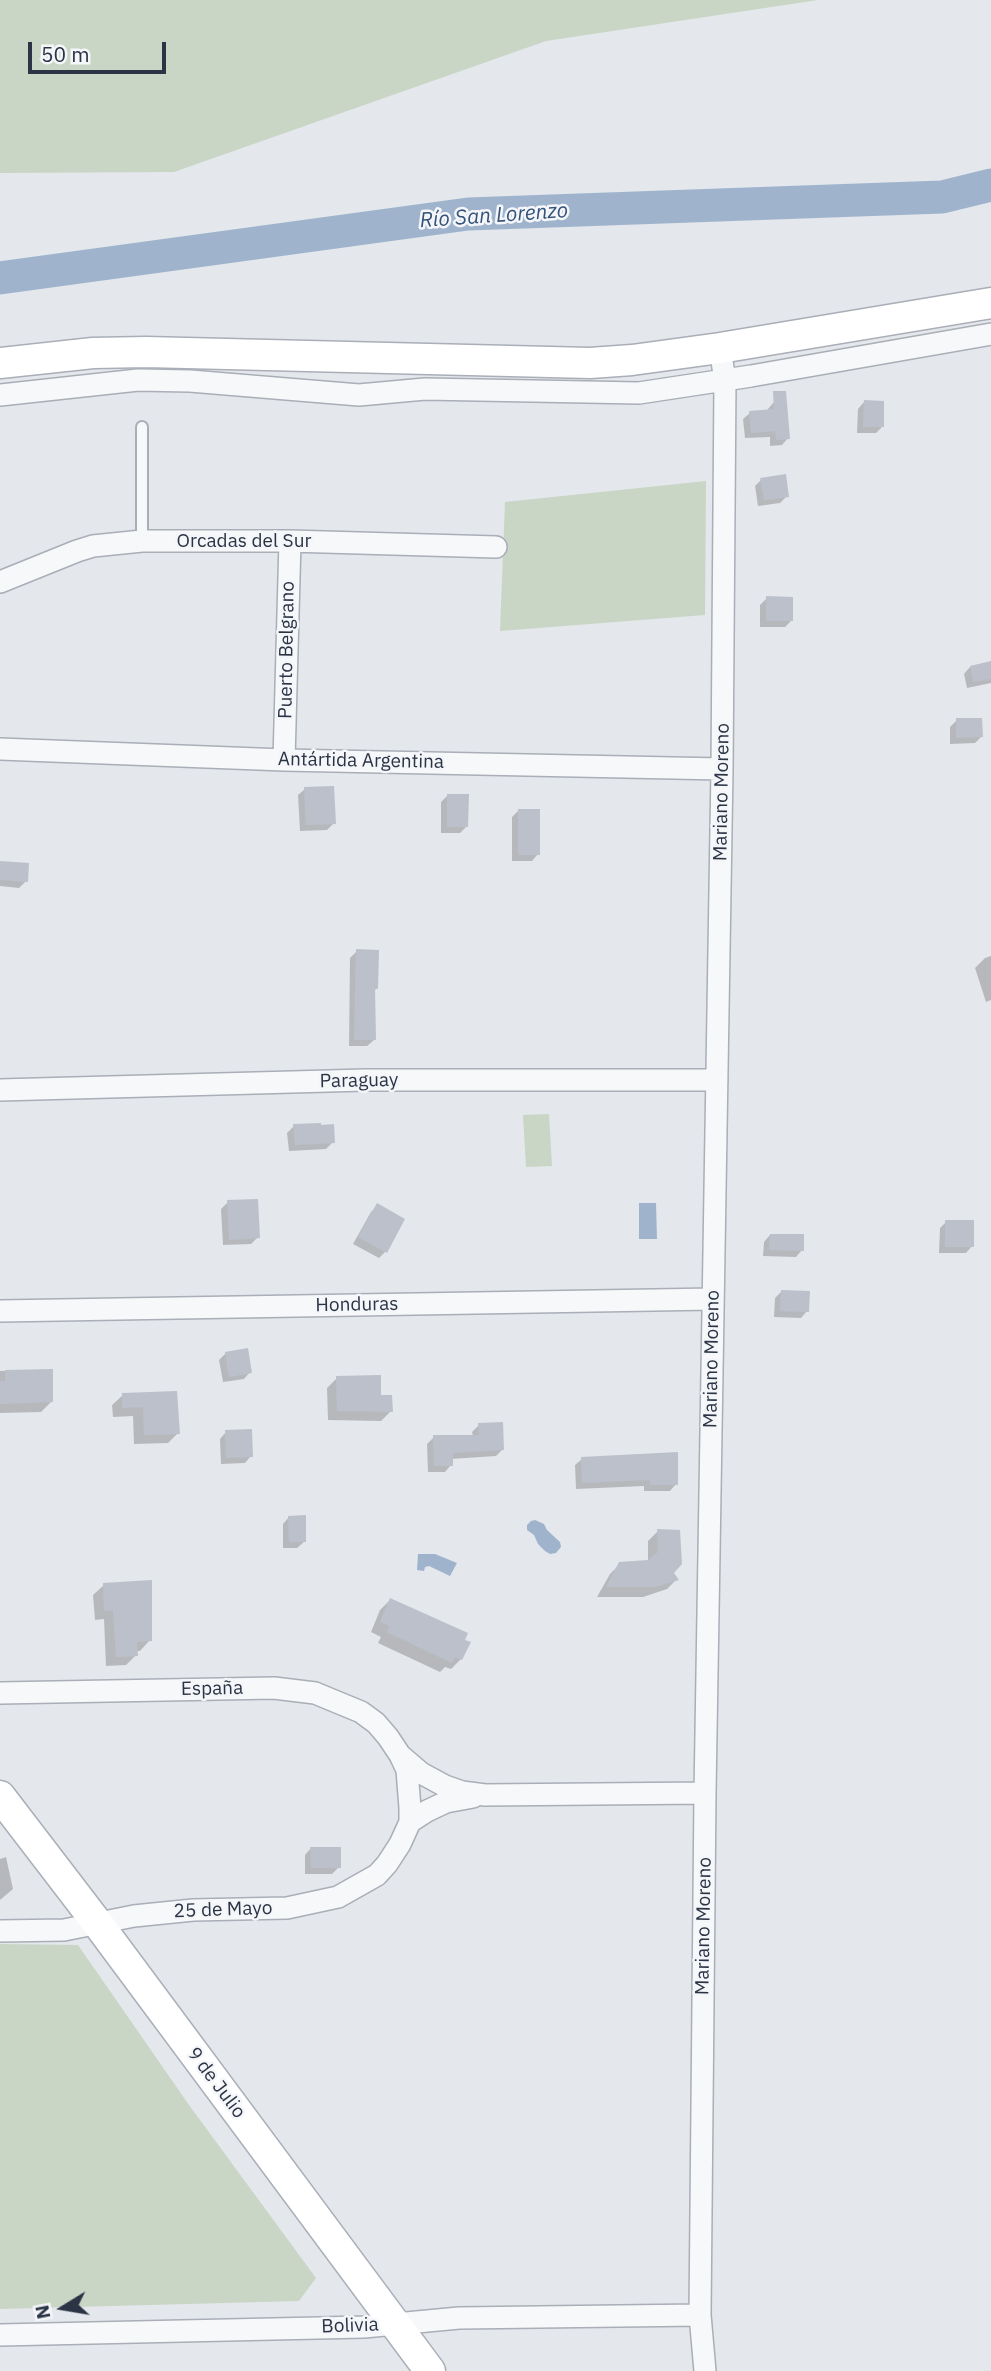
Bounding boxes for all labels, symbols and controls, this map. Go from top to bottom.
scale bar [32,28,170,72]
text: 50 m [41,40,90,68]
water label: Río San Lorenzo [419,198,569,234]
street label: Orcadas del Sur [177,531,311,553]
street label: Puerto Belgrano [274,581,300,719]
street label: Mariano Moreno [709,723,735,861]
street label: Antártida Argentina [278,748,444,774]
street label: Paraguay [319,1069,399,1093]
street label: Mariano Moreno [699,1290,725,1428]
street label: Honduras [315,1293,399,1317]
street label: España [181,1677,243,1701]
street label: Mariano Moreno [691,1857,717,1995]
street label: 25 de Mayo [173,1897,273,1923]
street label: 9 de Julio [182,2043,250,2123]
north arrow [28,2273,98,2343]
text: N [29,2303,55,2321]
street label: Bolivia [321,2314,379,2338]

